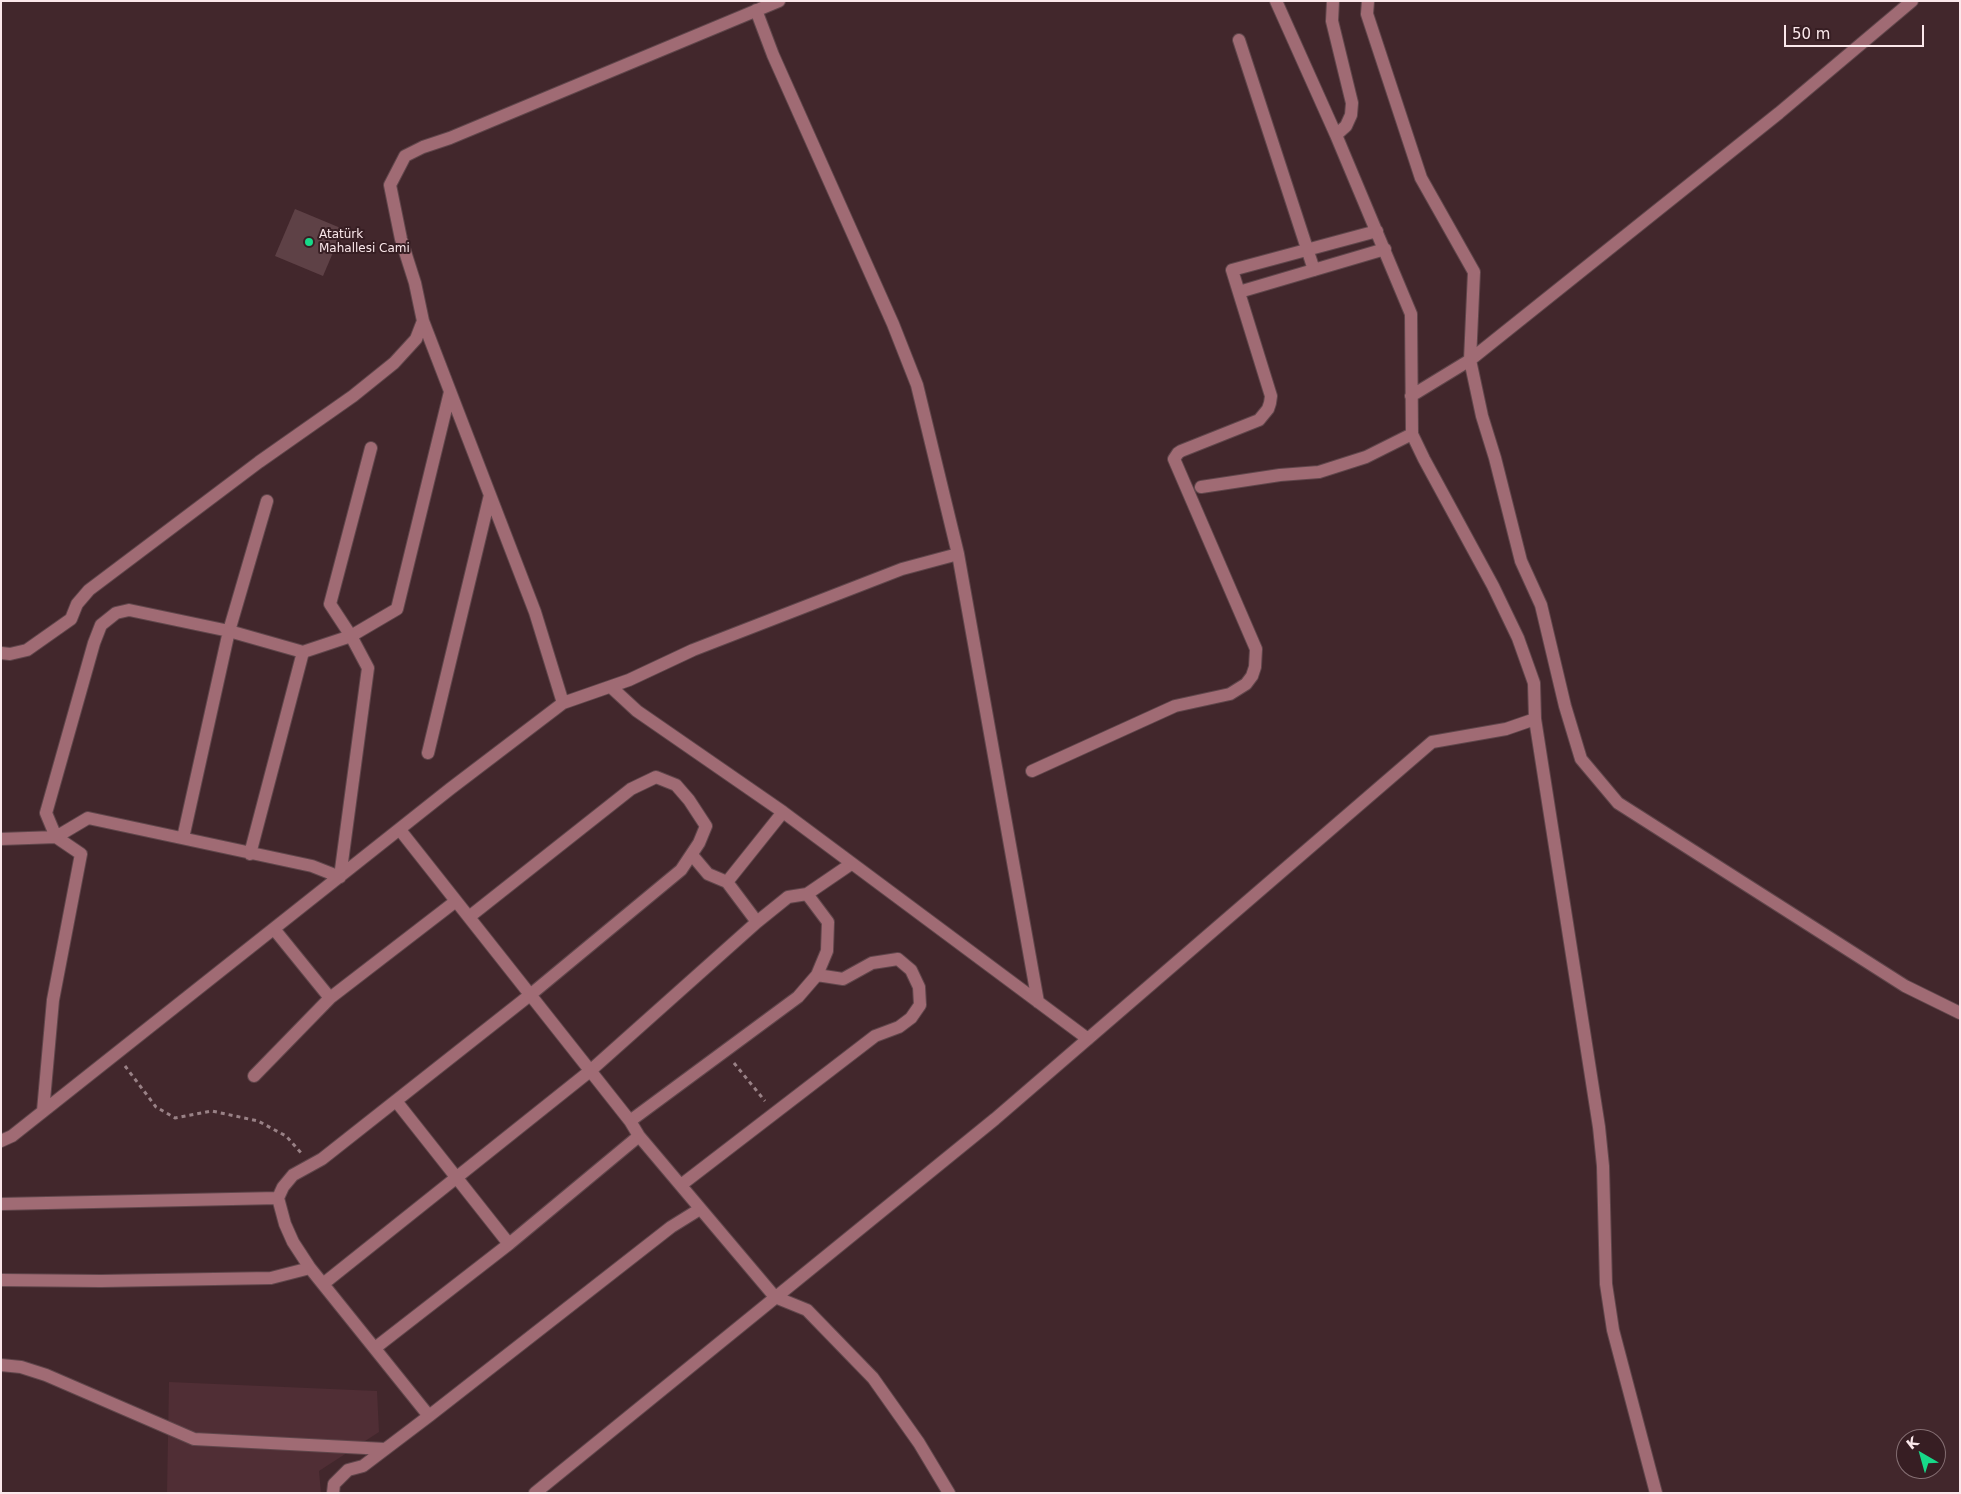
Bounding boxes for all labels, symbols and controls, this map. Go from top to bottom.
scale bar [1786,15,1926,47]
text: 50 m [1792,25,1830,43]
place label: Atatürk Mahallesi Cami [319,228,410,256]
marker: Atatürk Mahallesi Cami [303,236,315,248]
north arrow [1896,1429,1946,1479]
text: K [1903,1433,1922,1453]

